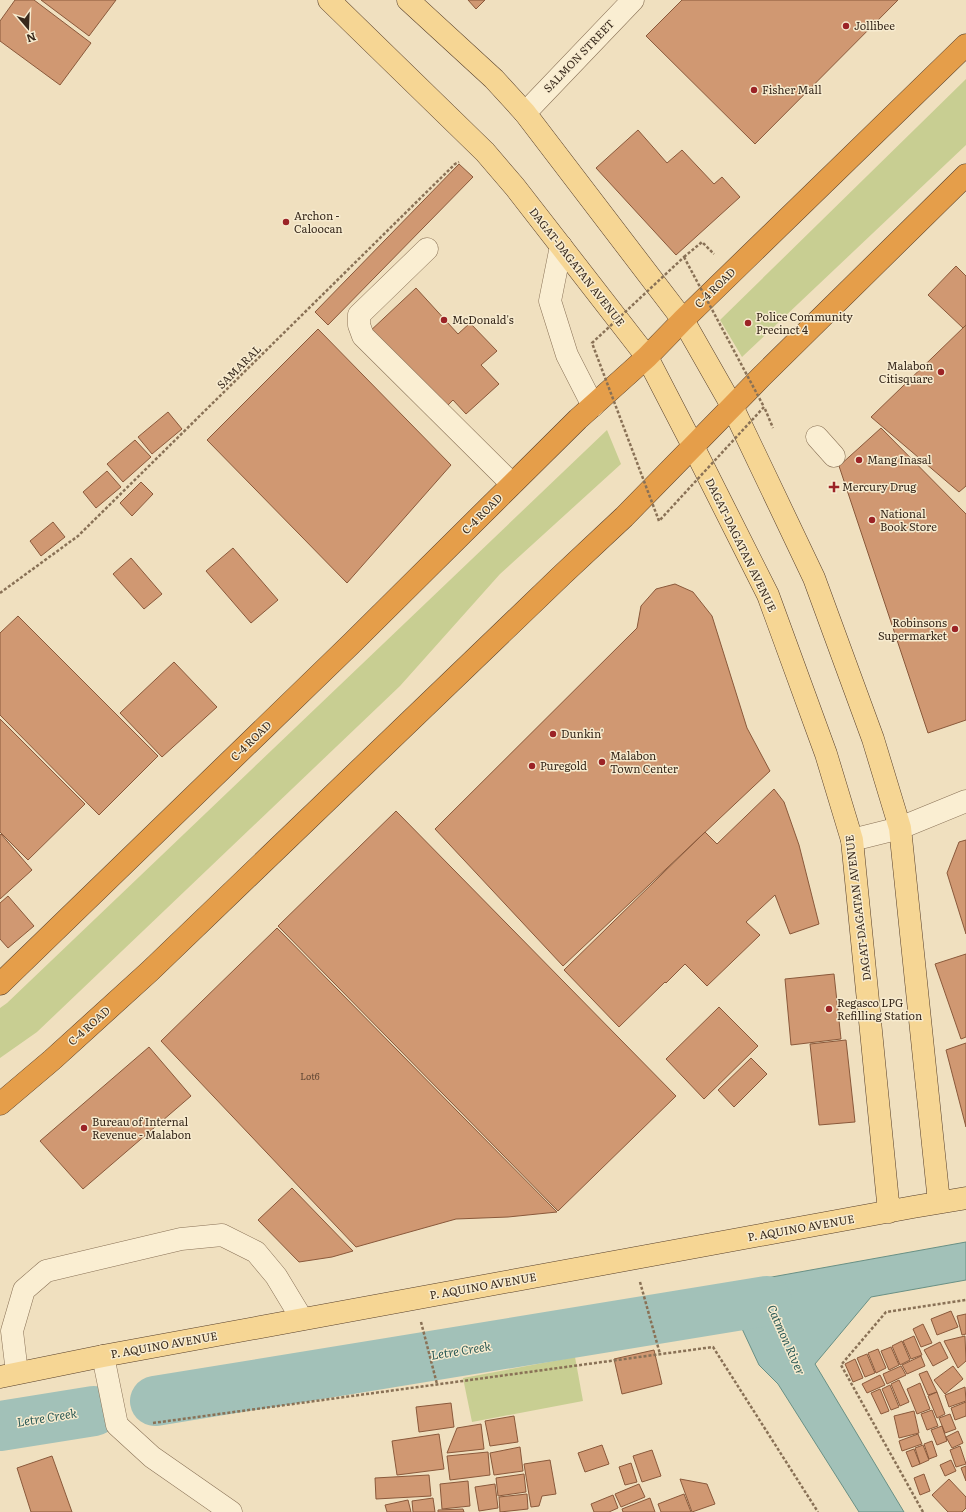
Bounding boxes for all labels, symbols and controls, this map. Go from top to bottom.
north arrow [8,8,48,48]
street label: SALMON STREET [539,15,617,95]
place label: Jollibee [854,17,895,33]
marker: Jollibee [841,21,851,31]
text: N [25,29,39,47]
place label: Fisher Mall [762,81,822,97]
marker: Fisher Mall [749,85,759,95]
street label: DAGAT-DAGATAN AVENUE [526,204,629,329]
place label: Archon - Caloocan [294,207,343,236]
marker: Archon - Caloocan [281,217,291,227]
street label: C-4 ROAD [690,264,738,311]
place label: Police Community Precinct 4 [756,308,854,337]
place label: McDonald's [452,311,514,327]
marker: McDonald's [439,315,449,325]
marker: Police Community Precinct 4 [743,318,753,328]
street label: SAMARAL [213,341,264,392]
place label: Malabon Citisquare [879,357,933,386]
marker: Malabon Citisquare [936,367,946,377]
place label: Mang Inasal [867,451,932,467]
marker: Mang Inasal [854,455,864,465]
street label: DAGAT-DAGATAN AVENUE [703,475,781,614]
place label: Mercury Drug [842,478,917,494]
marker: Mercury Drug [829,482,839,492]
street label: C-4 ROAD [457,489,505,537]
place label: National Book Store [880,505,937,534]
marker: National Book Store [867,515,877,525]
place label: Robinsons Supermarket [878,614,948,643]
marker: Robinsons Supermarket [950,624,960,634]
street label: C-4 ROAD [226,717,274,764]
place label: Dunkin' [561,725,603,741]
marker: Dunkin' [548,729,558,739]
place label: Malabon Town Center [610,747,679,776]
place label: Puregold [540,757,587,773]
marker: Malabon Town Center [597,757,607,767]
marker: Puregold [527,761,537,771]
street label: DAGAT-DAGATAN AVENUE [840,834,874,982]
place label: Regasco LPG Refilling Station [837,994,922,1023]
street label: C-4 ROAD [64,1002,113,1049]
marker: Regasco LPG Refilling Station [824,1004,834,1014]
house number: Lot6 [300,1069,320,1083]
place label: Bureau of Internal Revenue - Malabon [92,1113,191,1142]
marker: Bureau of Internal Revenue - Malabon [79,1123,89,1133]
street label: P. AQUINO AVENUE [746,1210,855,1244]
street label: P. AQUINO AVENUE [428,1268,537,1302]
water label: Catmon River [763,1302,811,1378]
street label: P. AQUINO AVENUE [109,1327,218,1361]
water label: Letre Creek [430,1336,493,1364]
water label: Letre Creek [16,1403,79,1431]

